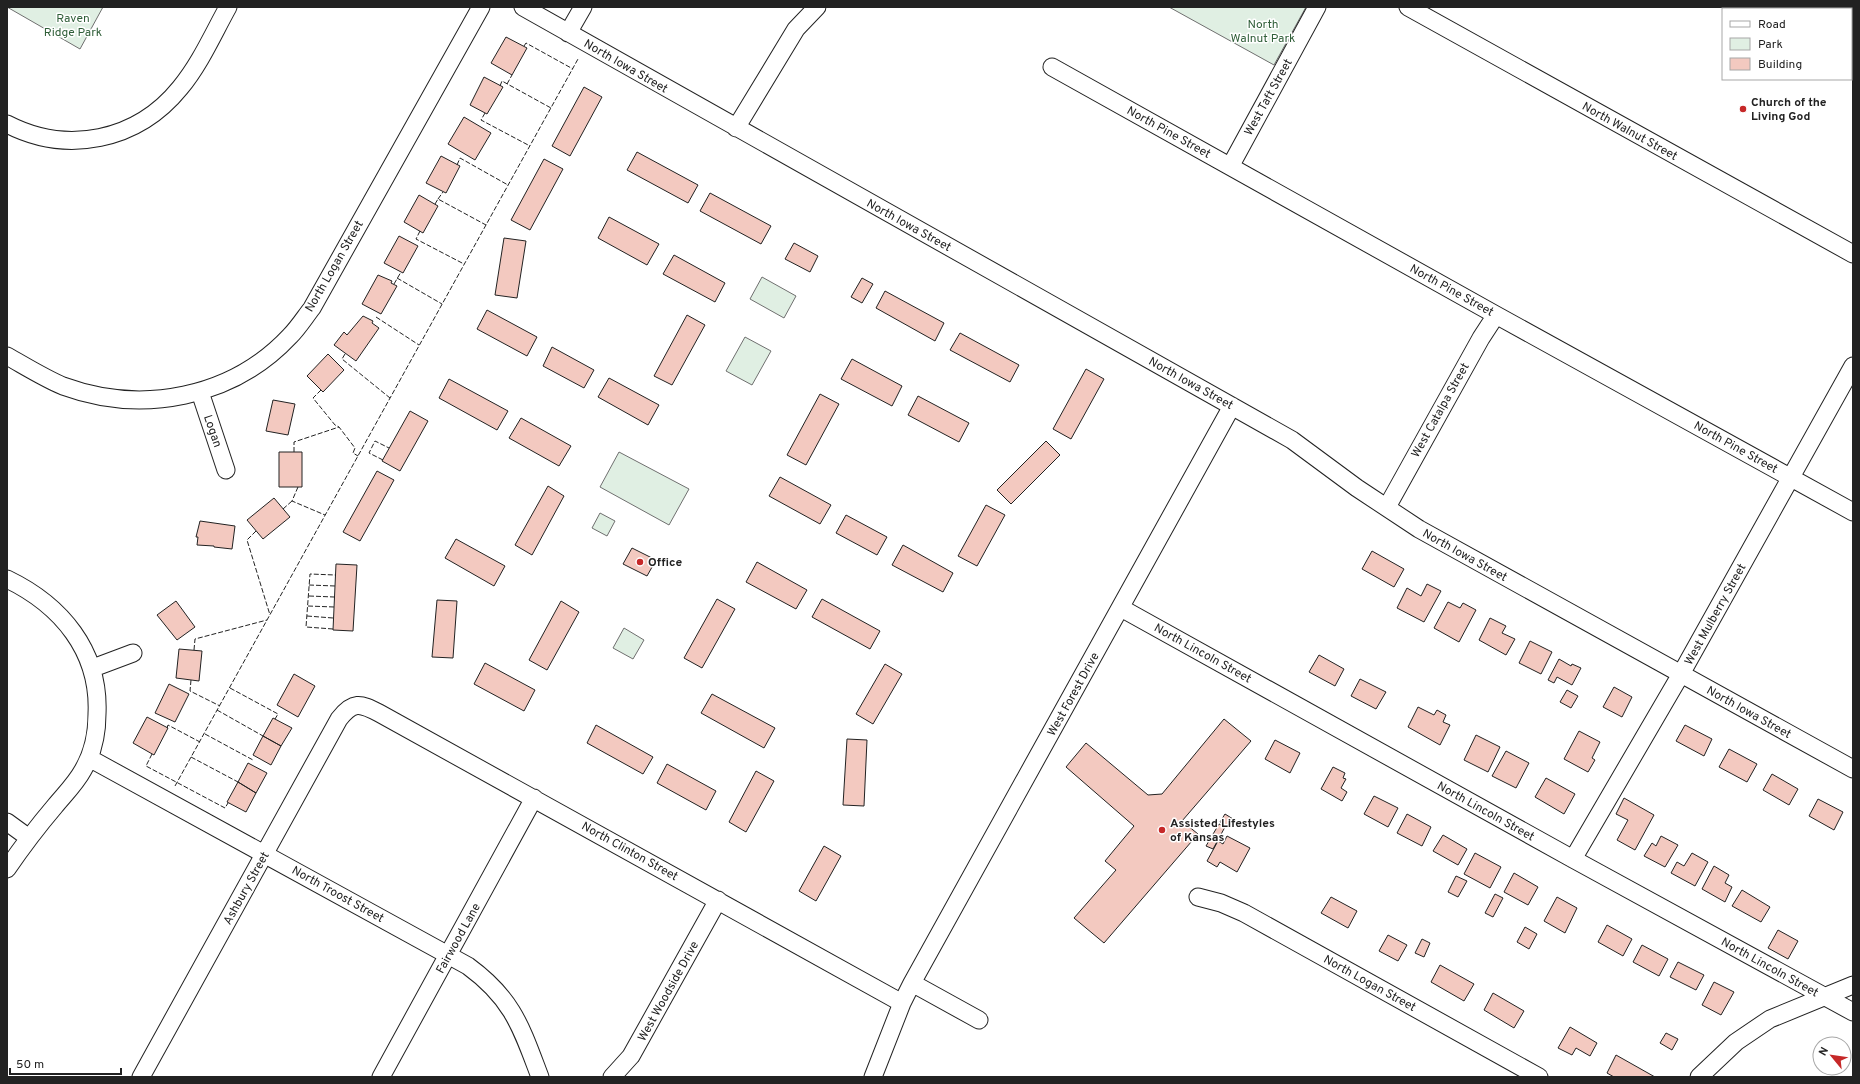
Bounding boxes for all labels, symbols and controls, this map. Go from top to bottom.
legend [1722,8,1852,80]
park label: Raven Ridge Park [44,11,102,41]
park label: North Walnut Park [1231,17,1295,47]
text: Road [1758,17,1786,33]
street label: North Iowa Street [581,36,670,97]
text: Park [1758,37,1783,53]
street label: West Taft Street [1241,56,1297,139]
text: Building [1758,57,1802,73]
place label: Church of the Living God [1751,95,1827,125]
street label: North Walnut Street [1579,99,1680,165]
street label: North Pine Street [1124,103,1213,163]
marker: Church of the Living God [1738,104,1748,114]
street label: North Iowa Street [863,196,954,256]
street label: North Logan Street [302,218,368,315]
street label: North Pine Street [1407,261,1496,321]
street label: North Iowa Street [1145,354,1236,414]
street label: West Catalpa Street [1408,360,1474,461]
street label: Logan [199,413,225,450]
street label: North Pine Street [1691,418,1780,478]
street label: North Iowa Street [1419,526,1510,586]
place label: Office [648,555,682,571]
marker: Office [635,557,645,567]
street label: West Mulberry Street [1681,561,1750,668]
street label: North Lincoln Street [1151,620,1254,687]
street label: West Forest Drive [1044,650,1104,739]
street label: North Iowa Street [1703,683,1794,743]
street label: North Lincoln Street [1434,778,1537,845]
place label: Assisted Lifestyles of Kansas [1170,816,1275,846]
street label: North Clinton Street [578,819,681,885]
marker: Assisted Lifestyles of Kansas [1157,825,1167,835]
street label: Ashbury Street [220,849,274,928]
street label: North Troost Street [289,863,386,927]
street label: Fairwood Lane [433,900,485,977]
street label: North Lincoln Street [1718,934,1821,1001]
street label: West Woodside Drive [635,938,703,1044]
street label: North Logan Street [1320,952,1419,1016]
north arrow [1812,1036,1852,1076]
text: N [1816,1045,1832,1058]
scale bar [10,1050,121,1076]
text: 50 m [16,1057,44,1073]

